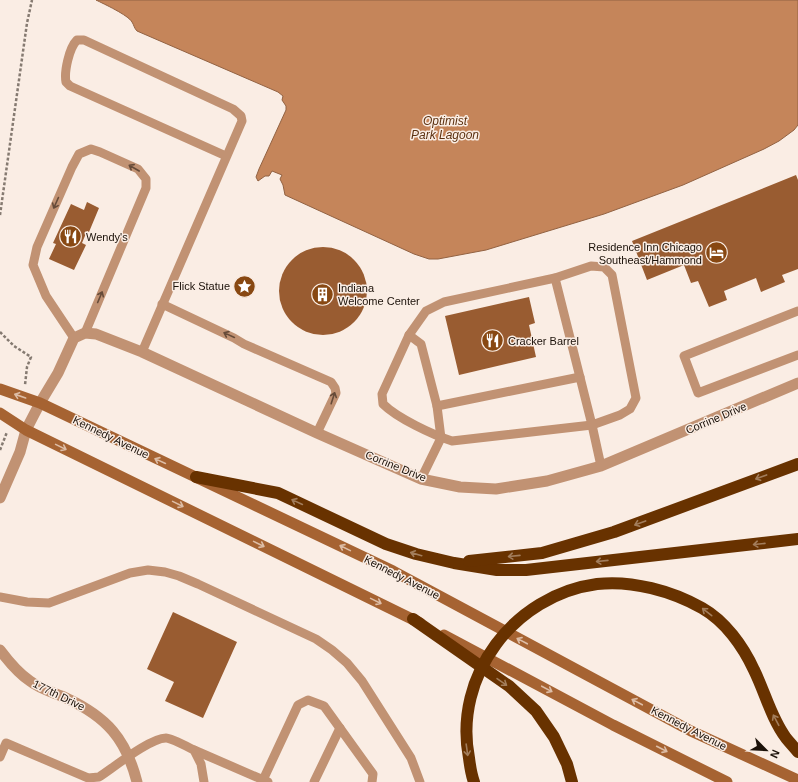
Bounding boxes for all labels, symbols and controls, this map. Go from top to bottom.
water label: Optimist Park Lagoon [411,114,479,142]
one-way arrow [128,163,140,171]
one-way arrow [52,196,59,208]
restaurant icon: Wendy's [57,224,83,250]
place label: Wendy's [86,231,128,243]
hotel icon: Residence Inn Chicago Southeast/Hammond [704,240,730,266]
place label: Residence Inn Chicago Southeast/Hammond [588,241,702,266]
place icon: Flick Statue [232,273,258,299]
place label: Flick Statue [173,280,230,292]
building icon: Indiana Welcome Center [310,281,336,307]
place label: Indiana Welcome Center [338,282,420,307]
one-way arrow [97,292,104,304]
restaurant icon: Cracker Barrel [479,328,505,354]
one-way arrow [223,331,235,338]
place label: Cracker Barrel [508,335,579,347]
one-way arrow [14,391,26,399]
one-way arrow [330,391,337,404]
street label: Corrine Drive [684,400,748,436]
street label: Kennedy Avenue [71,413,151,461]
one-way arrow [55,444,67,451]
street label: Corrine Drive [364,448,428,484]
one-way arrow [155,456,167,464]
one-way arrow [756,474,768,482]
one-way arrow [291,498,303,505]
one-way arrow [172,501,184,508]
one-way arrow [634,519,646,527]
one-way arrow [753,540,766,547]
one-way arrow [253,541,265,548]
one-way arrow [339,544,351,551]
one-way arrow [409,549,422,557]
one-way arrow [508,552,521,560]
street label: Kennedy Avenue [362,553,442,601]
one-way arrow [596,557,609,565]
one-way arrow [370,598,382,605]
one-way arrow [702,608,713,617]
one-way arrow [517,636,529,644]
street label: 177th Drive [31,677,87,713]
one-way arrow [496,678,507,686]
one-way arrow [540,686,552,694]
one-way arrow [631,698,643,705]
street label: Kennedy Avenue [649,704,729,752]
one-way arrow [772,714,780,726]
north arrow [746,730,786,770]
one-way arrow [463,743,471,756]
one-way arrow [656,746,668,753]
text: N [768,748,782,760]

